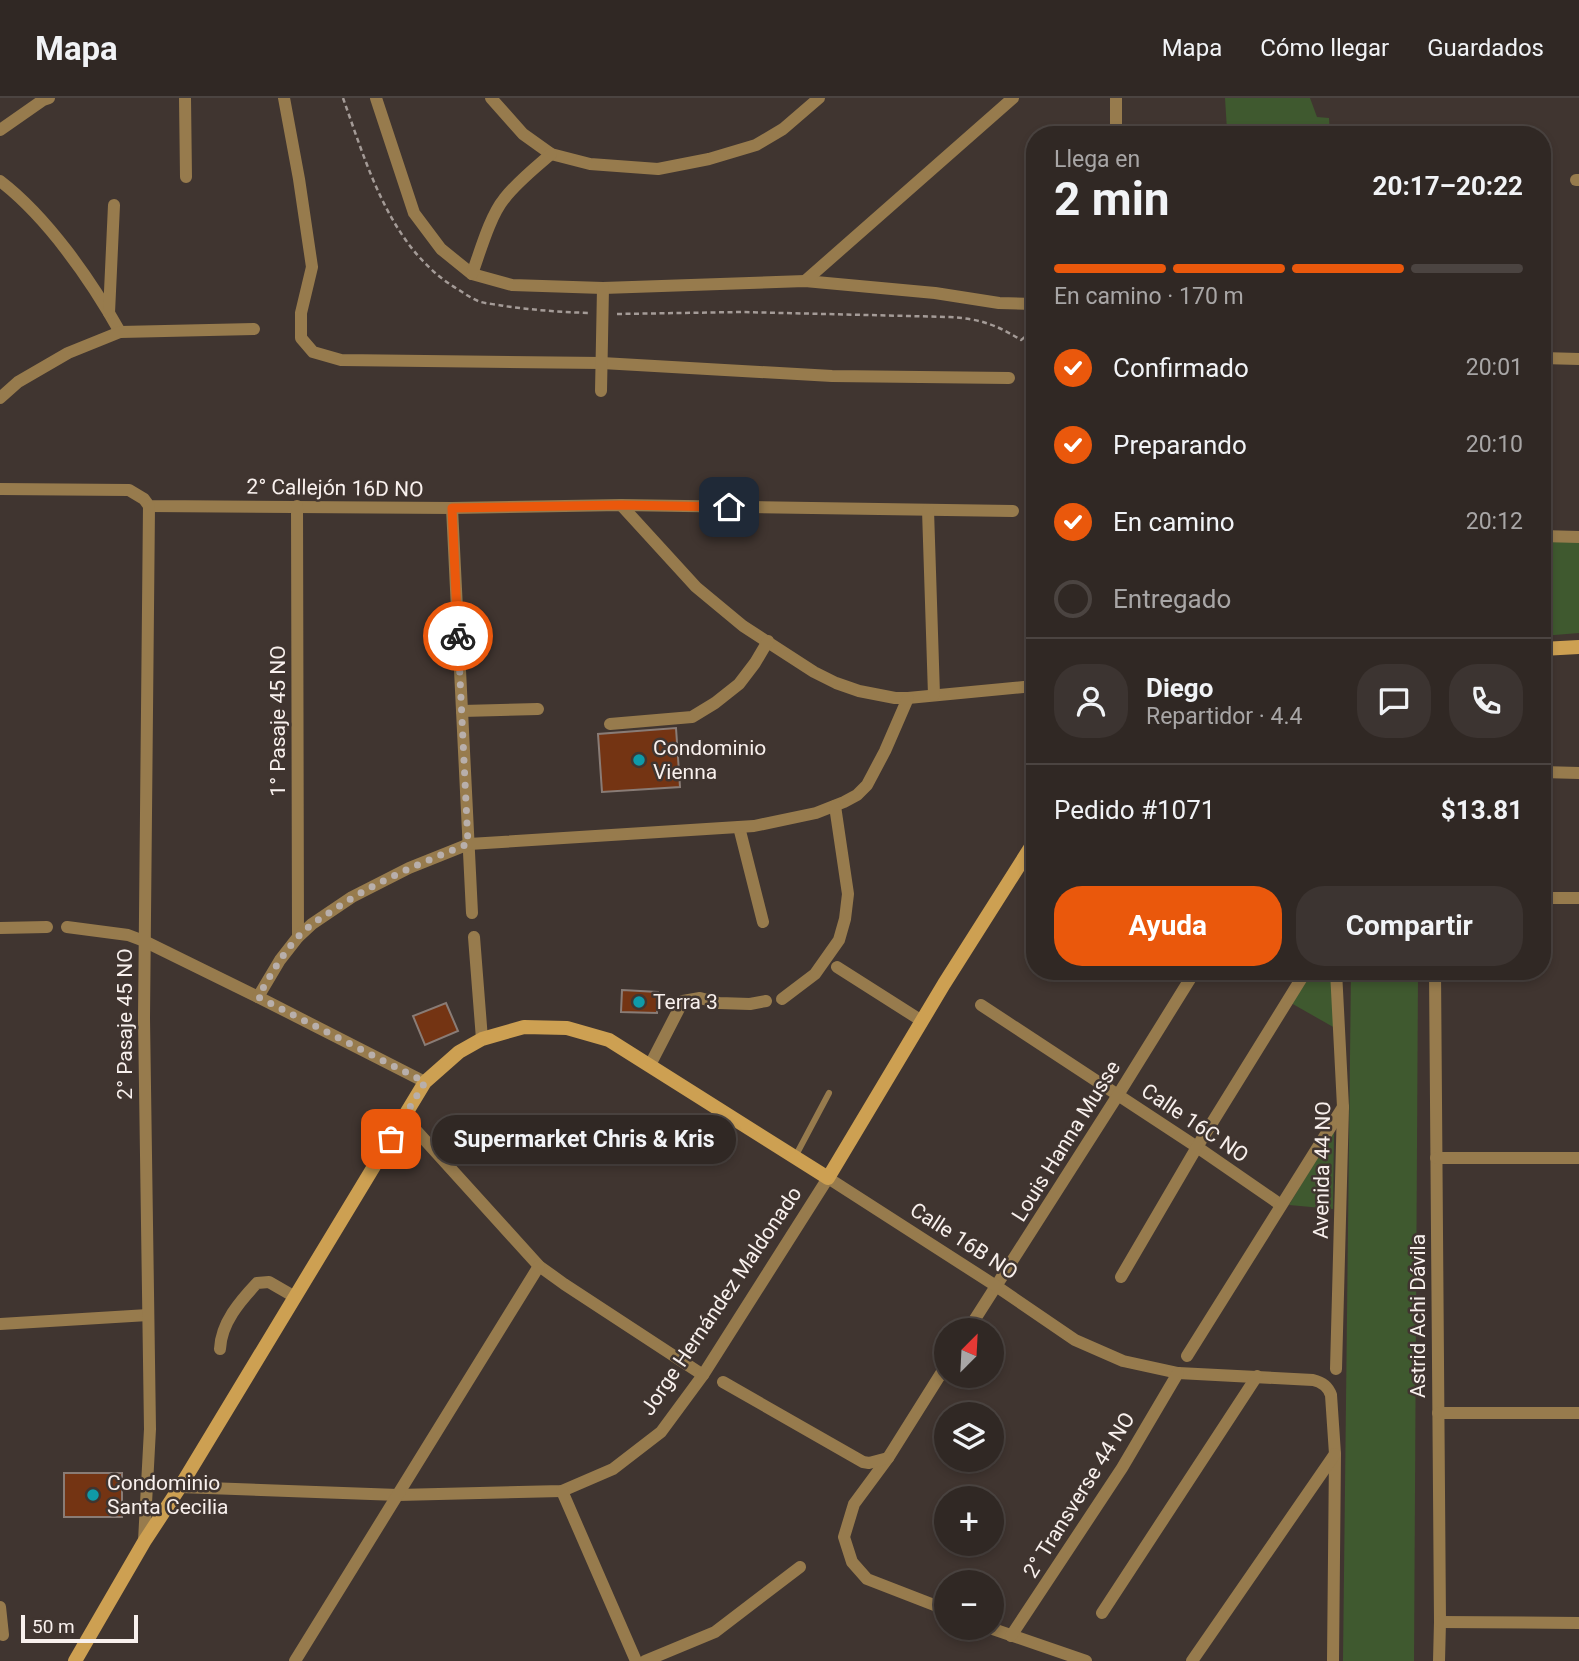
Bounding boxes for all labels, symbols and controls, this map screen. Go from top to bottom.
text: Mapa [35,29,118,68]
text: Mapa [1162,34,1222,62]
text: Cómo llegar [1260,34,1389,62]
text: Guardados [1427,34,1544,62]
text: Llega en [1054,146,1140,173]
text: 20:17–20:22 [1373,171,1523,201]
text: 2 min [1054,172,1170,226]
text: En camino · 170 m [1054,283,1244,310]
icon: check [1054,349,1092,387]
text: Confirmado [1113,353,1249,383]
text: 20:01 [1466,354,1523,381]
icon: check [1054,426,1092,464]
text: Preparando [1113,430,1247,460]
text: 20:10 [1466,431,1523,458]
street label: 2° Callejón 16D NO [246,474,424,502]
pin [699,477,759,537]
icon: home [710,488,748,526]
icon: check [1054,503,1092,541]
text: En camino [1113,507,1235,537]
text: 20:12 [1466,508,1523,535]
text: Entregado [1113,584,1231,614]
courier [423,601,493,671]
icon: bike [439,617,477,655]
street label: 1° Pasaje 45 NO [266,645,290,797]
button: person [1054,664,1128,738]
button: chat [1357,664,1431,738]
button: phone [1449,664,1523,738]
text: Diego [1146,673,1213,703]
text: Repartidor · 4.4 [1146,703,1303,730]
place label: Condominio Vienna [653,736,766,784]
marker: Condominio Vienna [631,752,647,768]
text: Pedido #1071 [1054,795,1215,825]
text: $13.81 [1441,795,1523,825]
button: Ayuda [1054,886,1282,966]
button: Compartir [1296,886,1523,966]
street label: 2° Pasaje 45 NO [113,948,137,1100]
place label: Terra 3 [653,990,718,1014]
marker: Terra 3 [631,994,647,1010]
street label: Louis Hanna Musse [1007,1056,1125,1226]
street label: Calle 16C NO [1137,1079,1253,1167]
street label: Avenida 44 NO [1309,1101,1335,1239]
pin [361,1109,421,1169]
callout: Supermarket Chris & Kris [433,1114,738,1164]
icon: bag [372,1120,410,1158]
text: Supermarket Chris & Kris [453,1126,715,1153]
street label: Jorge Hernández Maldonado [635,1182,807,1420]
street label: Calle 16B NO [906,1197,1022,1285]
street label: Astrid Achi Dávila [1406,1234,1430,1398]
north arrow [934,1318,1004,1388]
map controls [934,1318,1004,1640]
button: layers [934,1402,1004,1472]
street label: 2° Transverse 44 NO [1018,1408,1140,1582]
place label: Condominio Santa Cecilia [107,1471,229,1519]
button: + [934,1486,1004,1556]
marker: Condominio Santa Cecilia [85,1487,101,1503]
button: − [934,1570,1004,1640]
scale bar [21,1612,138,1644]
text: 50 m [32,1615,75,1638]

